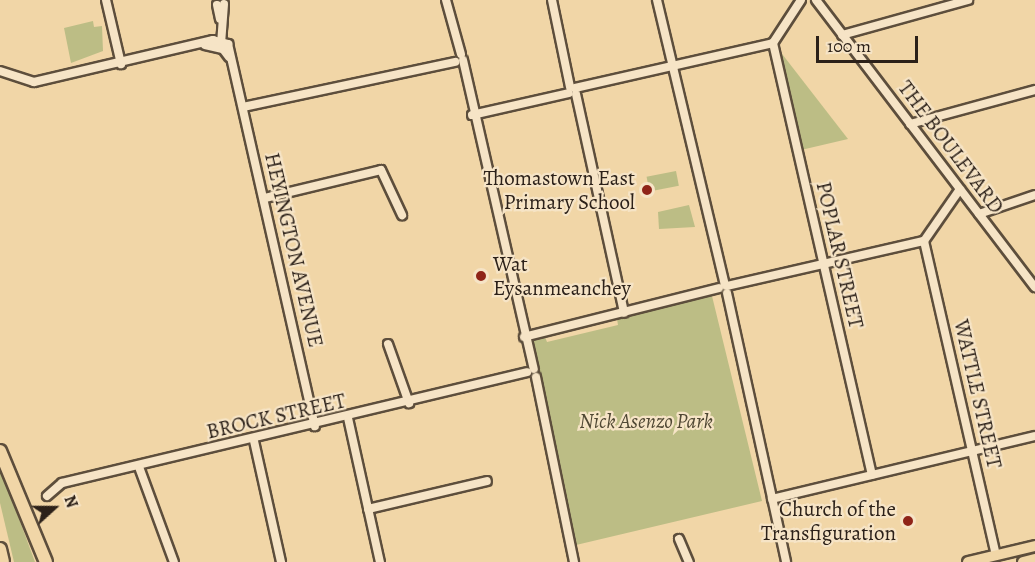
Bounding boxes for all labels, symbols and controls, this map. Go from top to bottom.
scale bar [819,24,921,62]
text: 100 m [827,34,871,58]
street label: THE BOULEVARD [893,76,1009,218]
street label: HEYINGTON AVENUE [259,150,329,350]
place label: Thomastown East Primary School [483,165,635,215]
street label: POPLAR STREET [811,179,869,331]
marker: Thomastown East Primary School [640,183,654,197]
place label: Wat Eysanmeanchey [493,251,631,301]
marker: Wat Eysanmeanchey [474,269,488,283]
street label: WATTLE STREET [949,317,1007,471]
street label: BROCK STREET [204,388,348,444]
park label: Nick Asenzo Park [579,408,713,434]
north arrow [24,478,84,538]
text: N [58,492,83,511]
place label: Church of the Transfiguration [761,496,896,546]
marker: Church of the Transfiguration [901,514,915,528]

